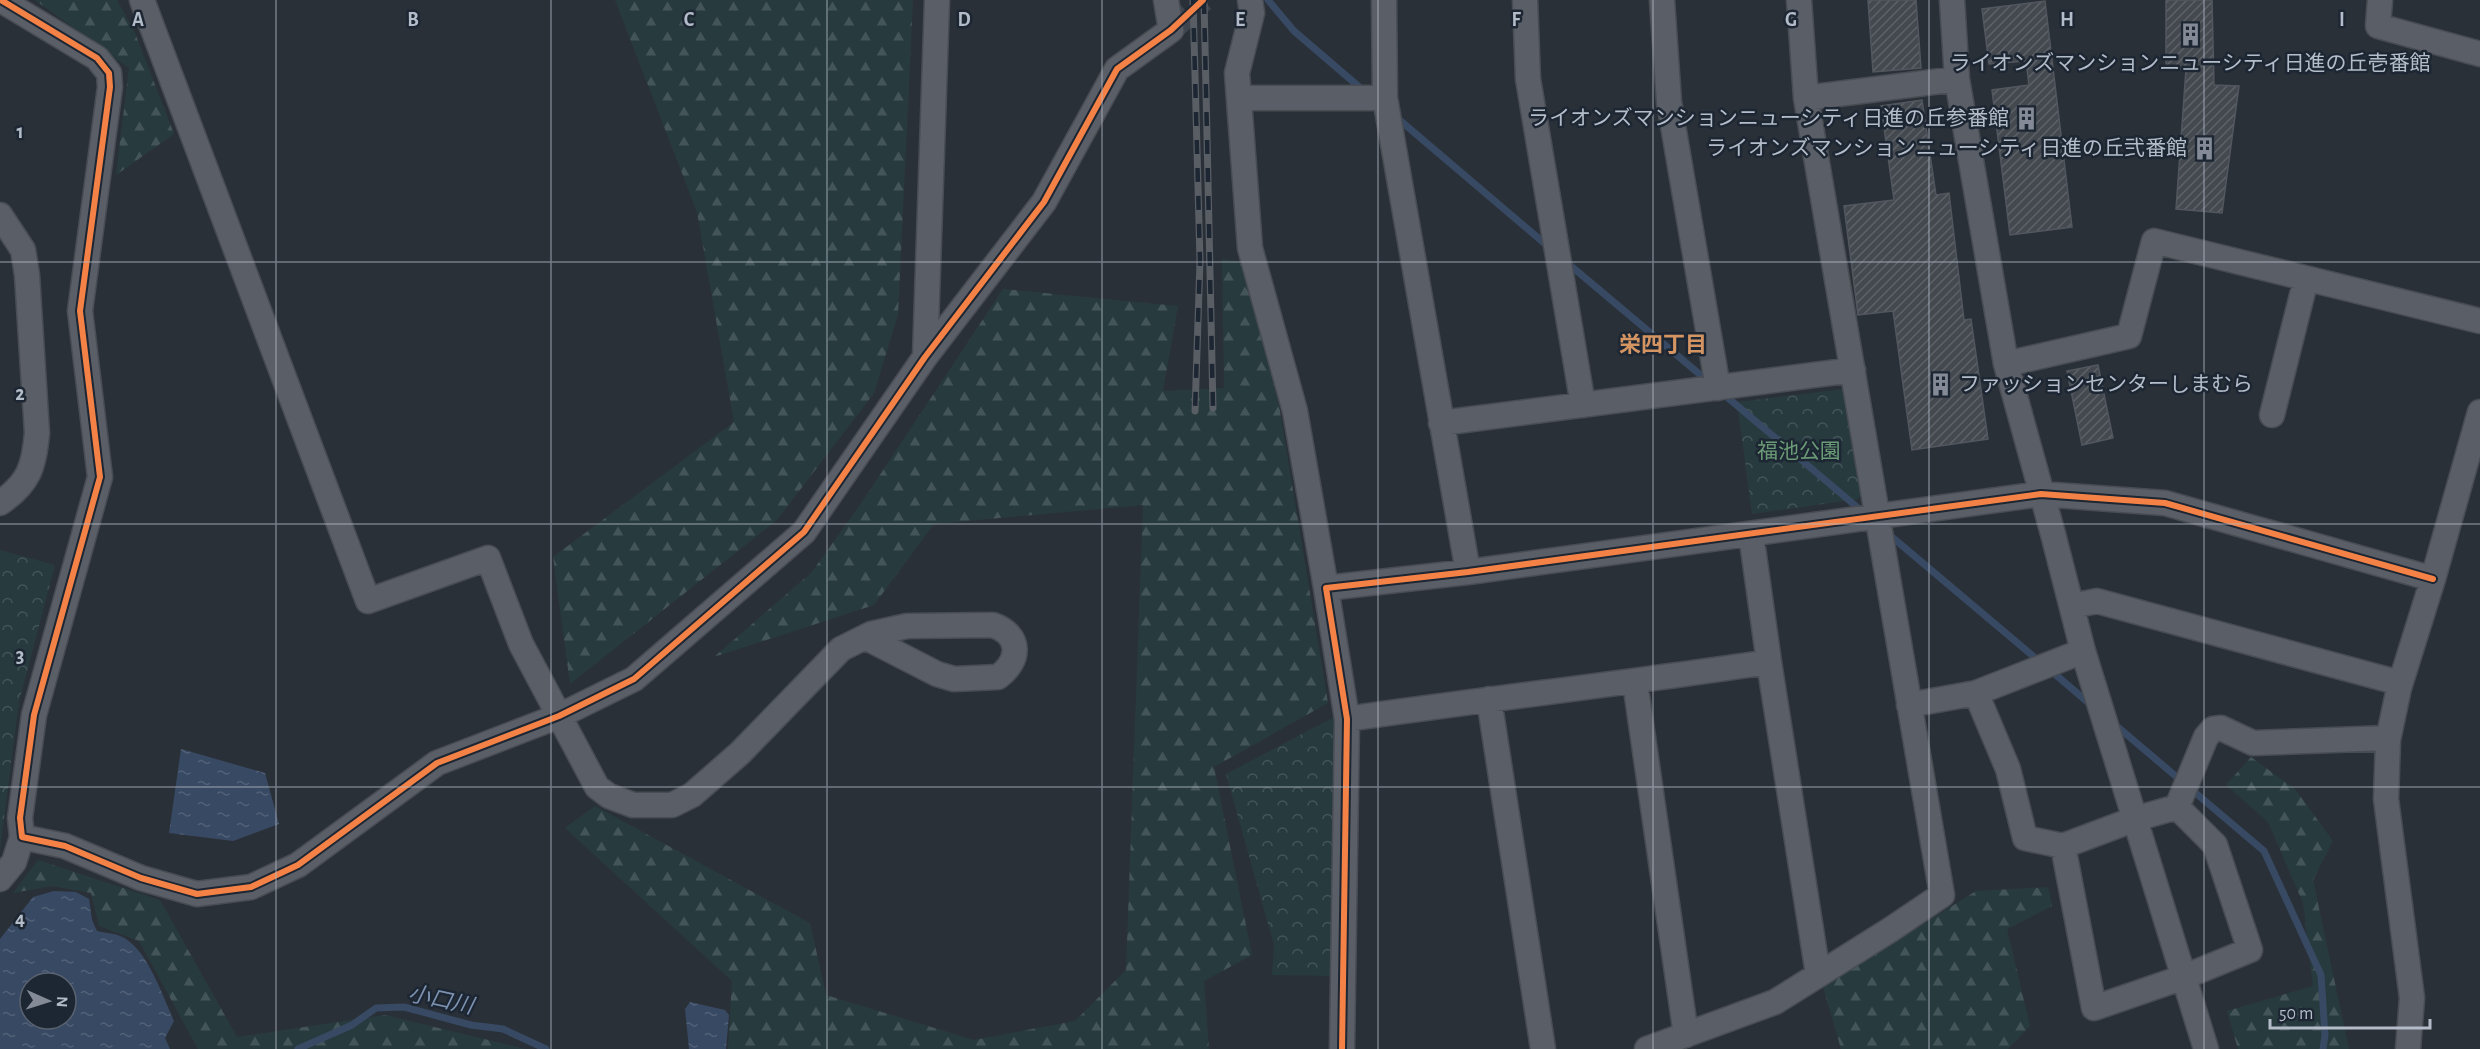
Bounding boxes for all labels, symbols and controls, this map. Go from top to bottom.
text: A [132,10,144,30]
text: B [407,10,419,30]
text: C [684,10,695,30]
text: D [957,10,971,30]
text: E [1235,10,1245,30]
text: F [1511,10,1521,30]
text: G [1785,10,1797,30]
text: H [2060,10,2074,30]
text: I [2339,10,2345,30]
building icon: ライオンズマンションニューシティ日進の丘壱番館 [2177,22,2203,48]
place label: ライオンズマンションニューシティ日進の丘壱番館 [1950,51,2430,74]
building icon: ライオンズマンションニューシティ日進の丘参番館 [2014,105,2040,131]
place label: ライオンズマンションニューシティ日進の丘参番館 [1528,106,2009,129]
text: 1 [16,122,24,142]
building icon: ライオンズマンションニューシティ日進の丘弐番館 [2192,135,2218,161]
place label: ライオンズマンションニューシティ日進の丘弐番館 [1706,136,2187,159]
district label: 栄四丁目 [1619,333,1707,356]
building icon: ファッションセンターしまむら [1928,371,1954,397]
place label: ファッションセンターしまむら [1959,373,2253,395]
text: 2 [15,384,25,404]
park label: 福池公園 [1757,440,1841,462]
text: 3 [16,646,24,666]
text: 4 [15,909,25,929]
north arrow [18,971,78,1031]
water label: 小口川 [406,981,478,1018]
scale bar [2270,992,2430,1030]
text: N [54,996,70,1008]
text: 50 m [2279,1005,2313,1023]

